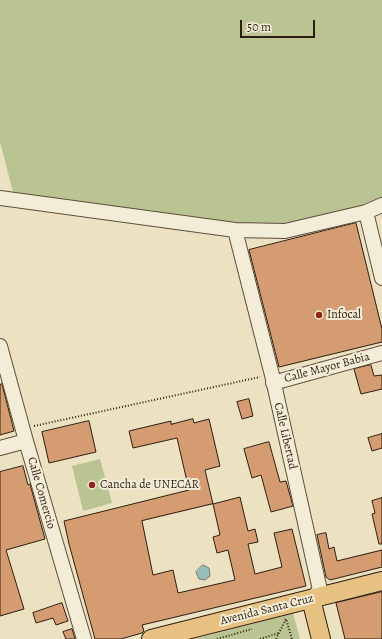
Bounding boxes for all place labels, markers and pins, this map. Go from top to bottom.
place label: Infocal [327,308,361,322]
marker: Infocal [314,310,324,320]
place label: Cancha de UNECAR [100,478,199,492]
marker: Cancha de UNECAR [87,480,97,490]

